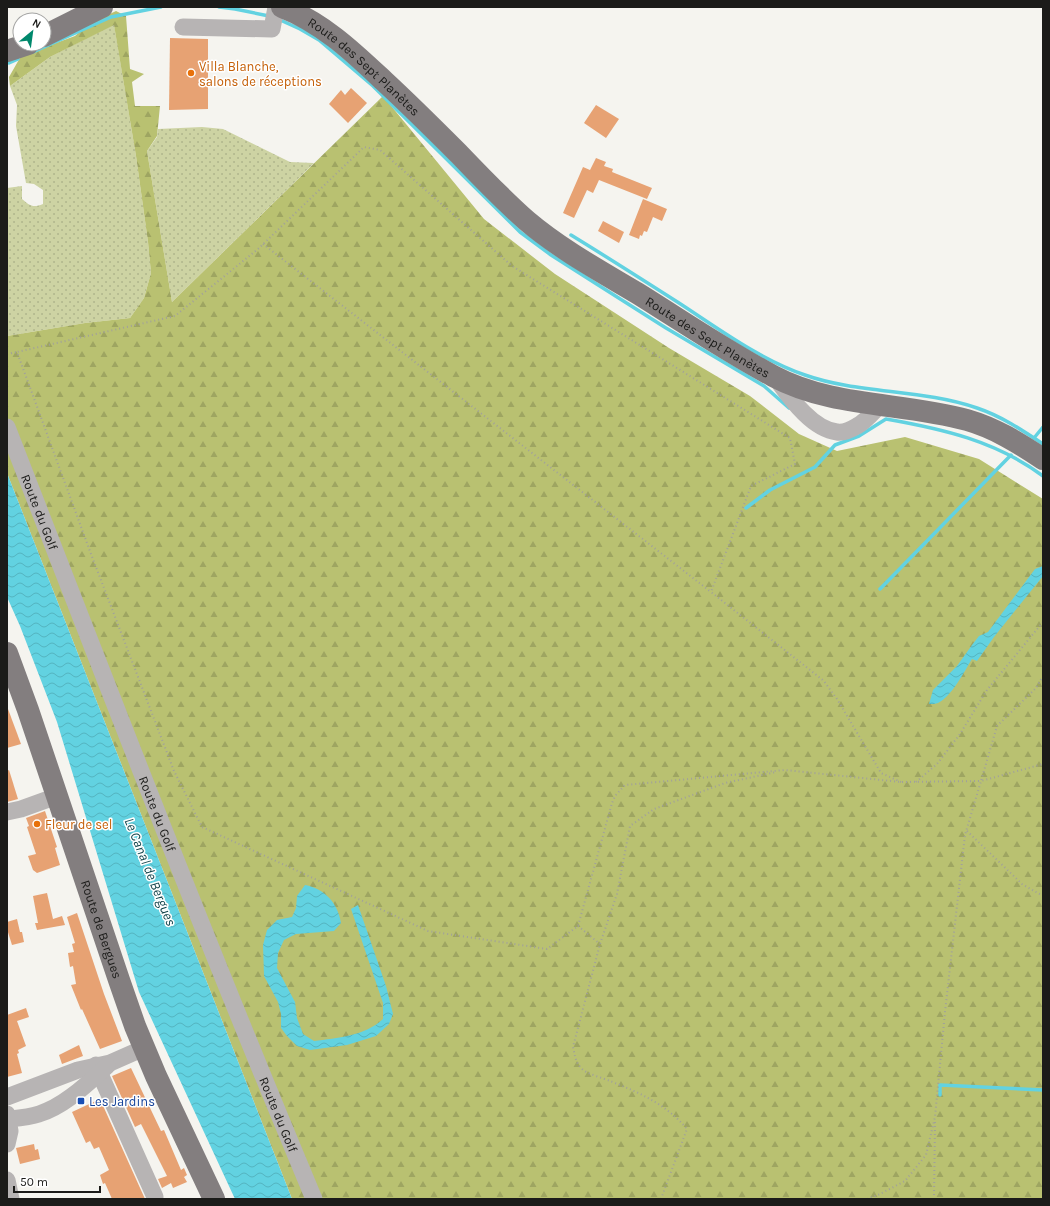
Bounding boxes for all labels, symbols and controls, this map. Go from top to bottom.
north arrow [12,12,52,52]
street label: Route des Sept Planètes [305,14,423,119]
text: N [30,16,43,31]
place label: Villa Blanche, salons de réceptions [199,59,322,89]
marker: Villa Blanche, salons de réceptions [186,68,196,78]
street label: Route des Sept Planètes [643,293,773,381]
street label: Route du Golf [18,472,62,552]
street label: Route du Golf [136,774,180,854]
water label: Le Canal de Bergues [121,815,180,929]
place label: Fleur de sel [45,817,112,832]
marker: Fleur de sel [32,819,42,829]
street label: Route de Bergues [78,878,125,981]
street label: Route du Golf [257,1074,301,1155]
place label: Les Jardins [89,1094,155,1109]
marker: Les Jardins [76,1096,86,1106]
scale bar [14,1168,100,1194]
text: 50 m [20,1175,48,1189]

